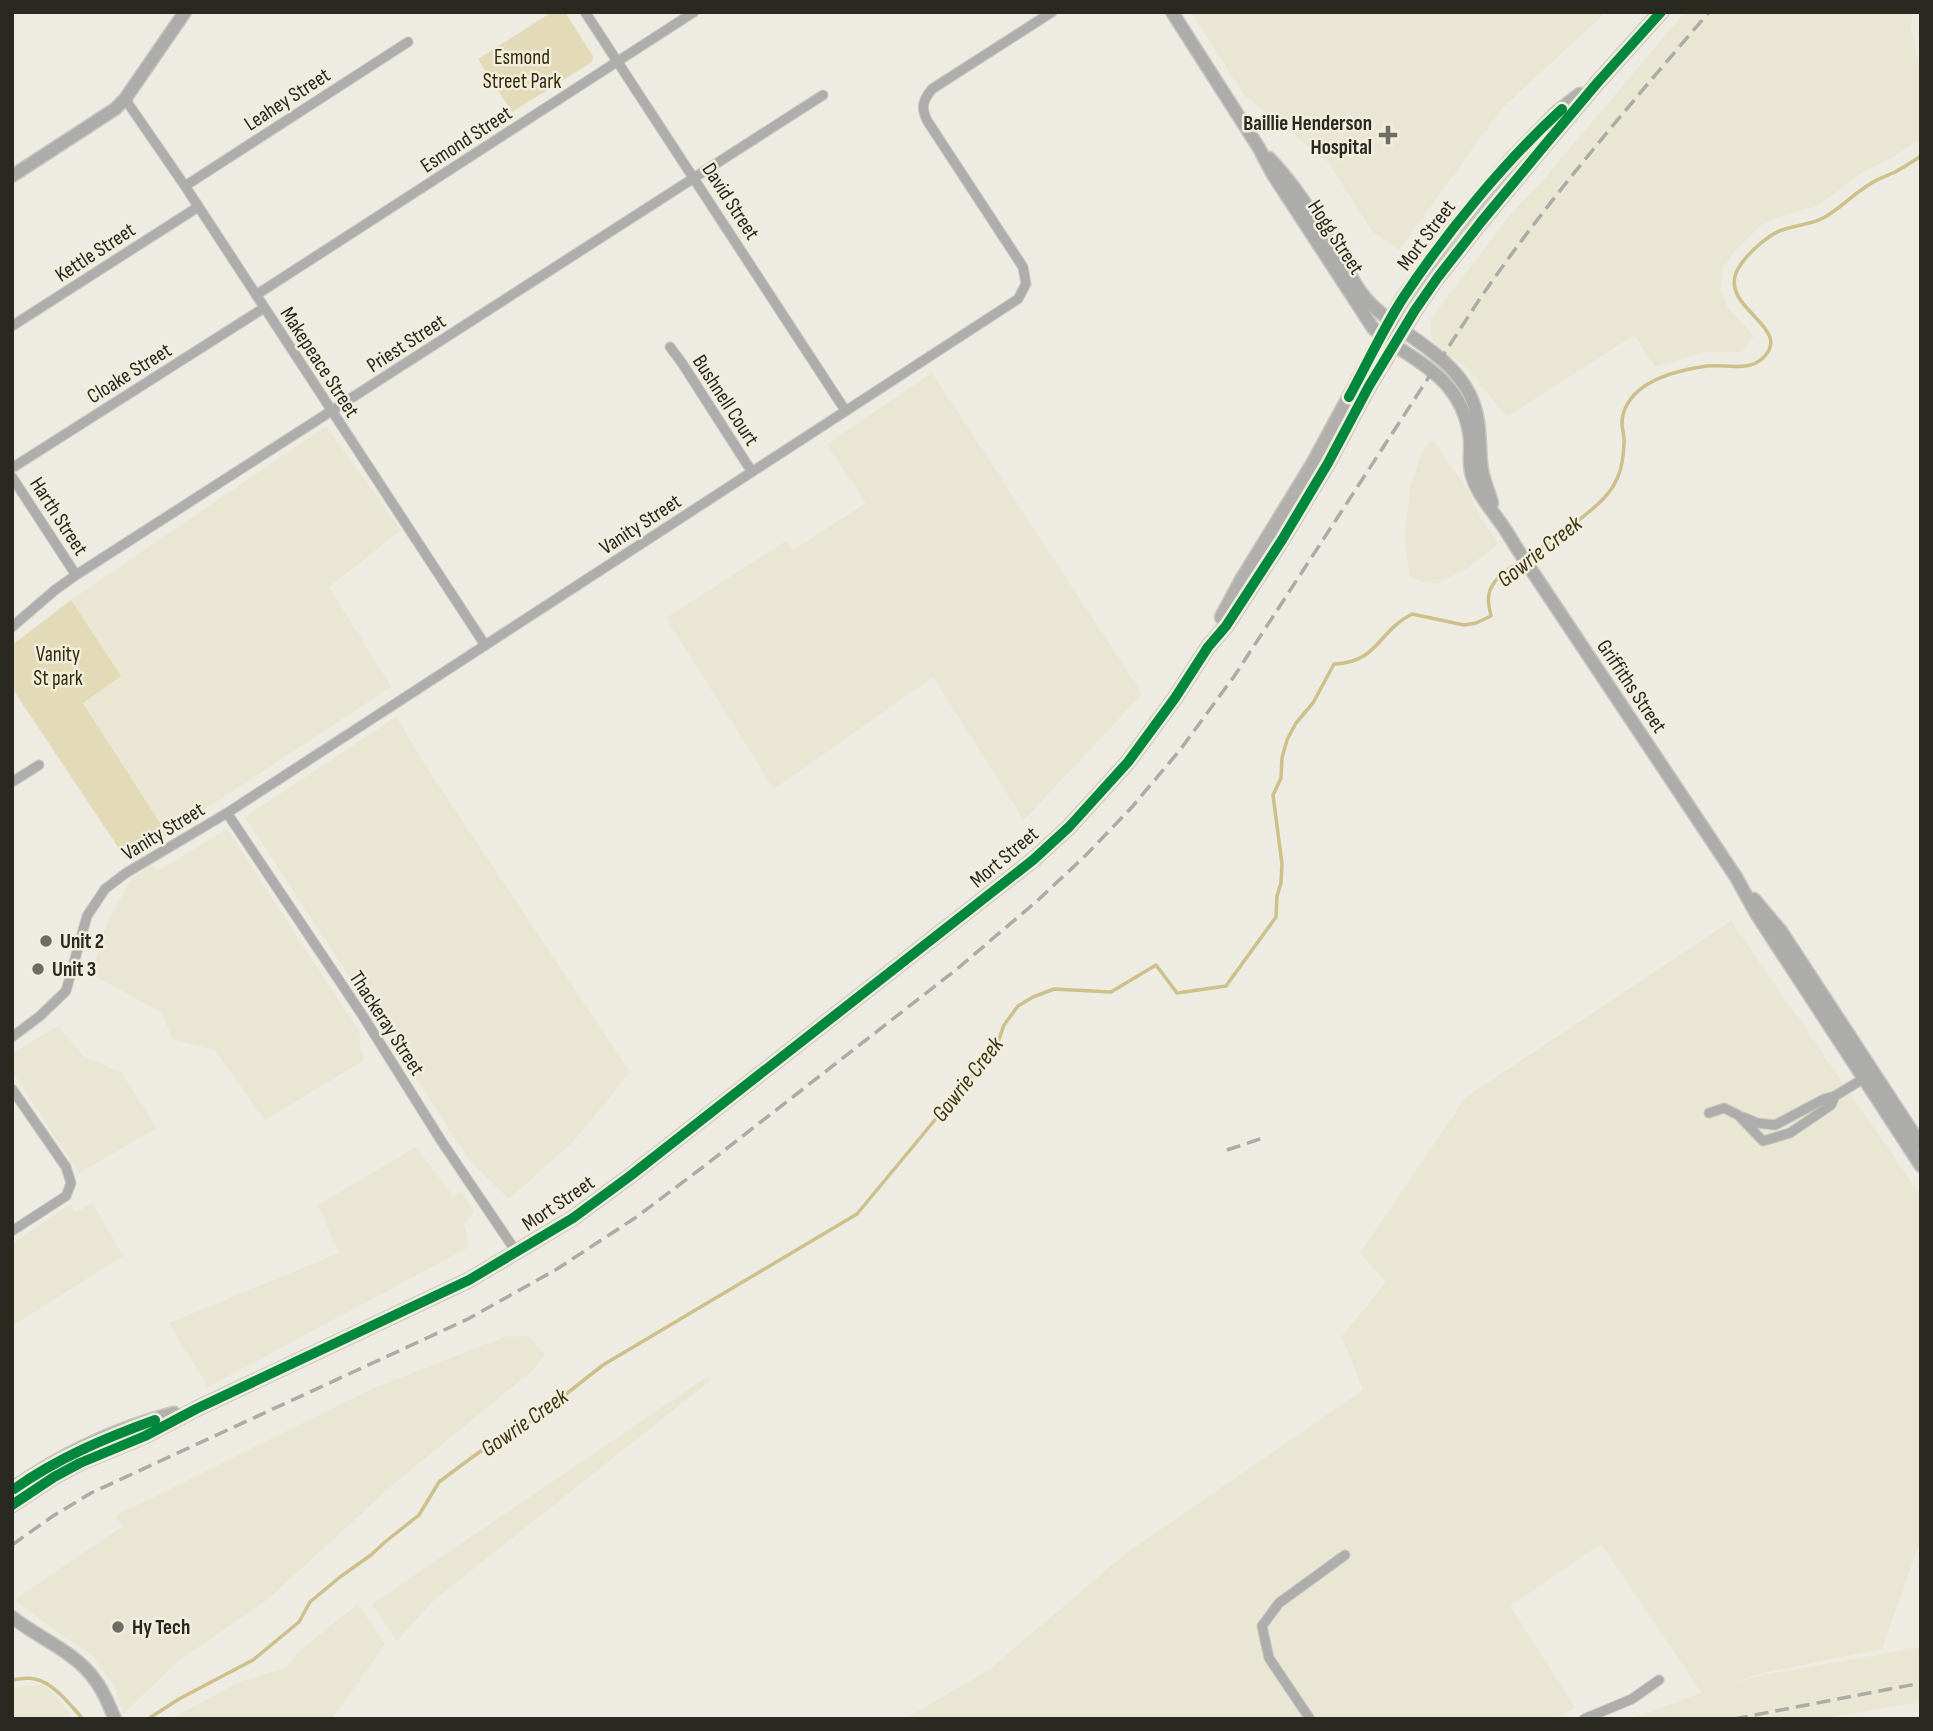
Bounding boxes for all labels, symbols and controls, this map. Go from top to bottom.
park label: Esmond Street Park [483,45,561,94]
street label: Leahey Street [240,62,335,136]
street label: Esmond Street [416,101,517,178]
place label: Baillie Henderson Hospital [1243,111,1372,160]
marker: Baillie Henderson Hospital [1378,125,1398,145]
street label: David Street [697,158,765,244]
street label: Hogg Street [1302,195,1369,279]
street label: Mort Street [1392,195,1461,275]
street label: Kettle Street [51,217,140,287]
street label: Makepeace Street [275,302,364,422]
street label: Priest Street [362,309,450,378]
street label: Cloake Street [83,338,176,409]
street label: Bushnell Court [687,350,764,450]
street label: Harth Street [24,473,93,560]
street label: Vanity Street [595,489,686,560]
water label: Gowrie Creek [1492,509,1589,594]
street label: Griffiths Street [1591,635,1672,738]
park label: Vanity St park [33,642,83,691]
street label: Vanity Street [117,797,209,866]
street label: Mort Street [965,822,1044,893]
place label: Unit 2 [60,929,104,954]
marker: Unit 2 [38,933,54,949]
place label: Unit 3 [52,957,96,982]
marker: Unit 3 [30,961,46,977]
street label: Thackeray Street [344,966,430,1080]
water label: Gowrie Creek [926,1030,1010,1128]
street label: Mort Street [517,1170,599,1237]
water label: Gowrie Creek [476,1382,575,1463]
place label: Hy Tech [132,1615,190,1640]
marker: Hy Tech [110,1619,126,1635]

